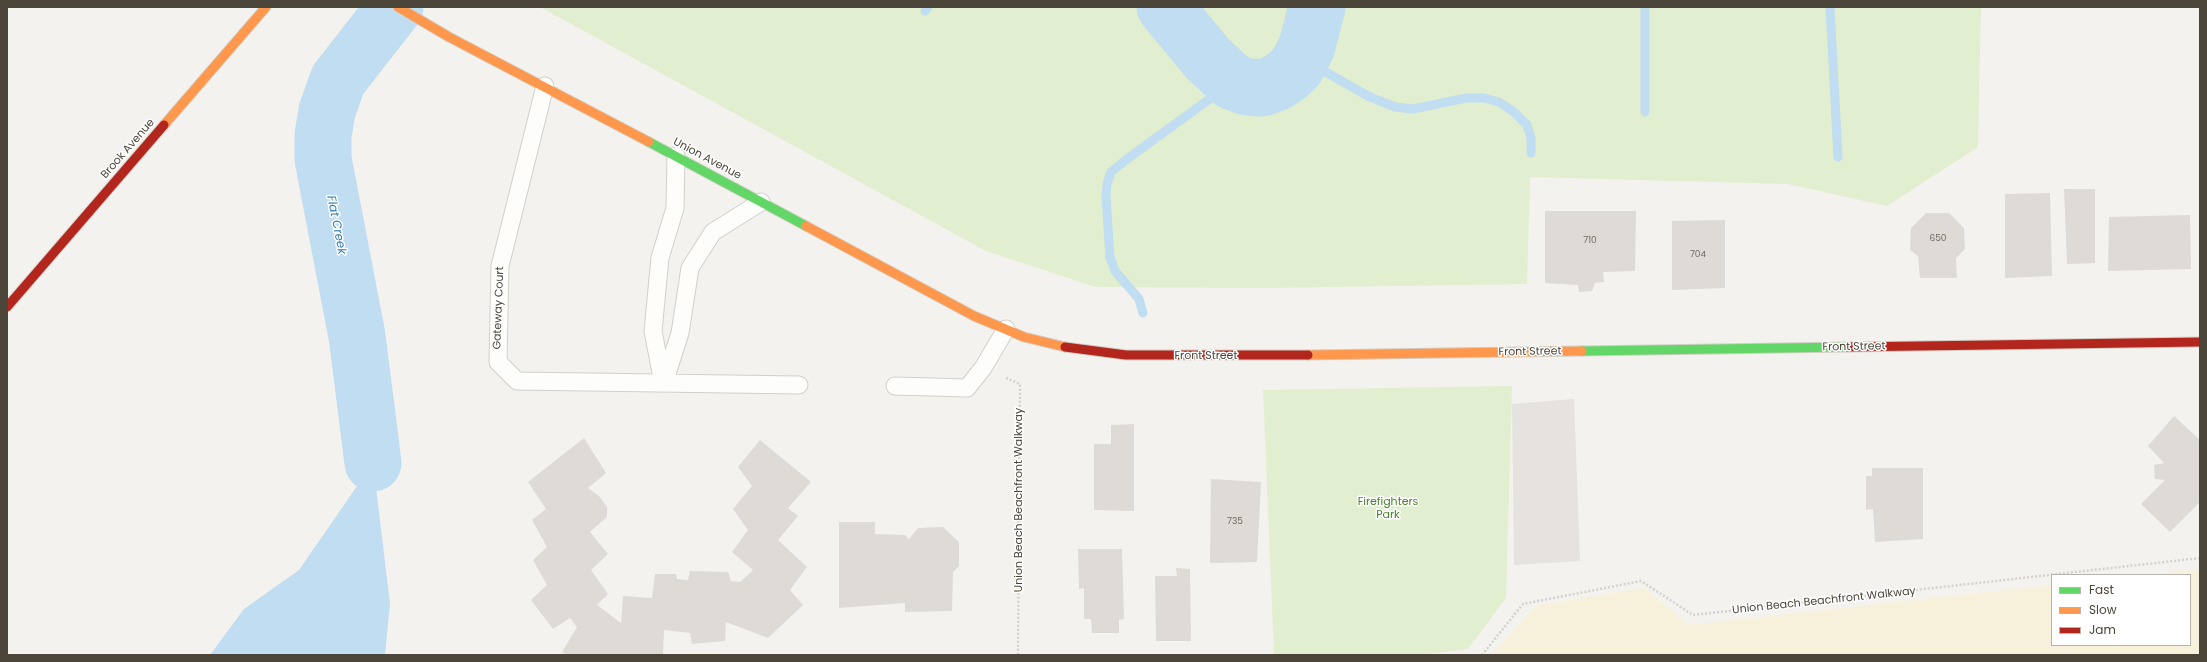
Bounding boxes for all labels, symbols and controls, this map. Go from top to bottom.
street label: Brook Avenue [98,116,158,182]
street label: Union Avenue [671,135,743,183]
water label: Flat Creek [323,194,349,256]
house number: 650 [1929,234,1947,244]
house number: 710 [1583,236,1597,246]
house number: 704 [1690,250,1706,260]
street label: Gateway Court [491,266,507,350]
street label: Front Street [1822,340,1886,354]
street label: Front Street [1498,345,1562,359]
street label: Front Street [1175,349,1237,363]
street label: Union Beach Beachfront Walkway [1012,408,1026,592]
park label: Firefighters Park [1358,495,1418,521]
house number: 735 [1227,517,1243,527]
legend [2051,574,2191,646]
text: Fast [2089,581,2114,598]
street label: Union Beach Beachfront Walkway [1732,585,1916,617]
text: Slow [2089,601,2117,618]
text: Jam [2089,621,2116,638]

